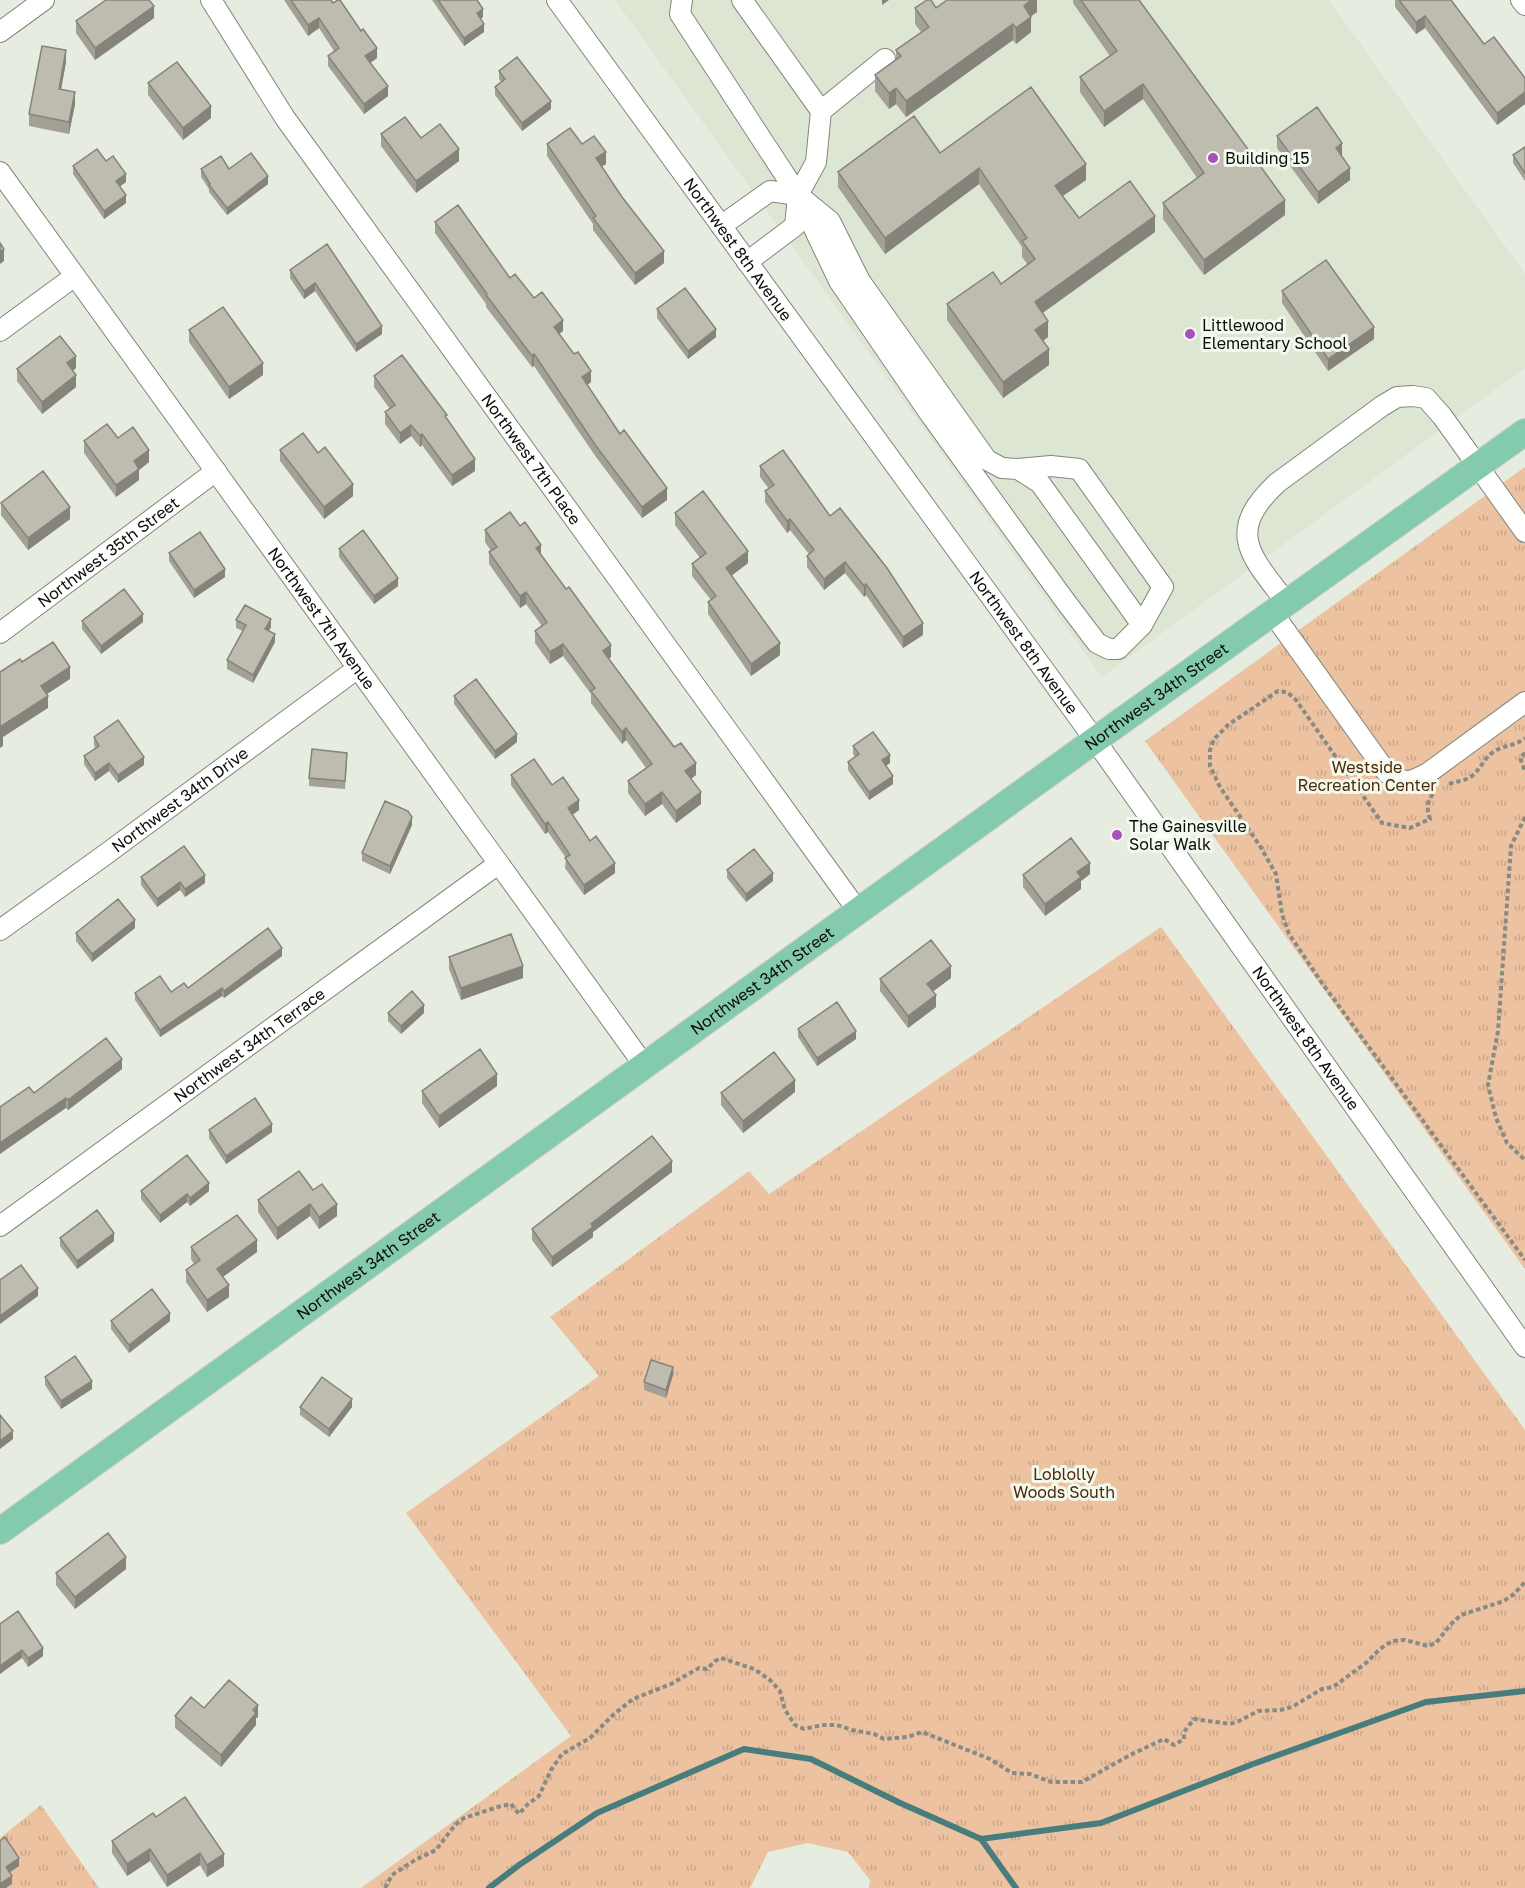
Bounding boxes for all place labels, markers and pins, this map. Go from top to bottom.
place label: Building 15 [1225,148,1310,168]
marker: Building 15 [1206,151,1220,165]
place label: Littlewood Elementary School [1202,315,1347,353]
marker: Littlewood Elementary School [1183,327,1197,341]
place label: The Gainesville Solar Walk [1129,816,1247,854]
marker: The Gainesville Solar Walk [1110,828,1124,842]

